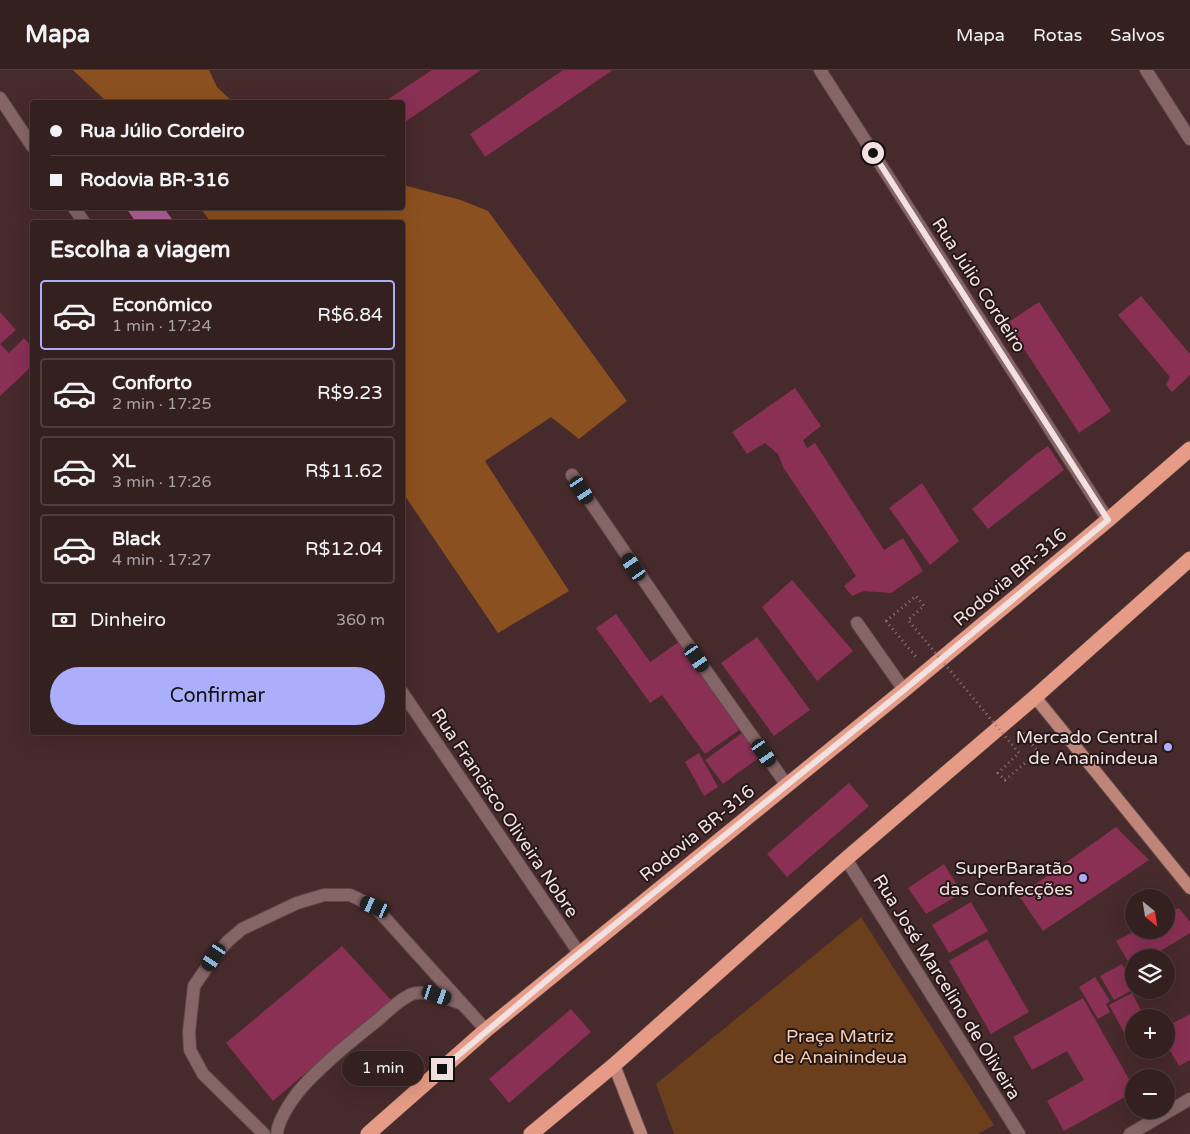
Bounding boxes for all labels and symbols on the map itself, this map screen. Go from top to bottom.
route start [862,142,884,164]
street label: Rua Júlio Cordeiro [927,214,1031,356]
car [567,473,596,507]
street label: Rodovia BR-316 [949,523,1071,631]
car [619,550,648,584]
car [682,641,711,675]
street label: Rua Francisco Oliveira Nobre [427,704,583,922]
place label: Mercado Central de Ananindeua [1016,726,1158,769]
car [749,736,778,770]
marker: Mercado Central de Ananindeua [1162,741,1174,753]
street label: Rodovia BR-316 [635,780,759,886]
place label: SuperBaratão das Confecções [939,857,1073,900]
street label: Rua José Marcelino de Oliveira [868,870,1026,1104]
marker: SuperBaratão das Confecções [1077,872,1089,884]
north arrow [1125,889,1175,939]
car [358,894,391,920]
car [199,940,228,974]
car [420,983,453,1007]
park label: Praça Matriz de Anainindeua [773,1025,907,1068]
callout: 1 min [342,1052,424,1086]
route end [431,1058,453,1080]

